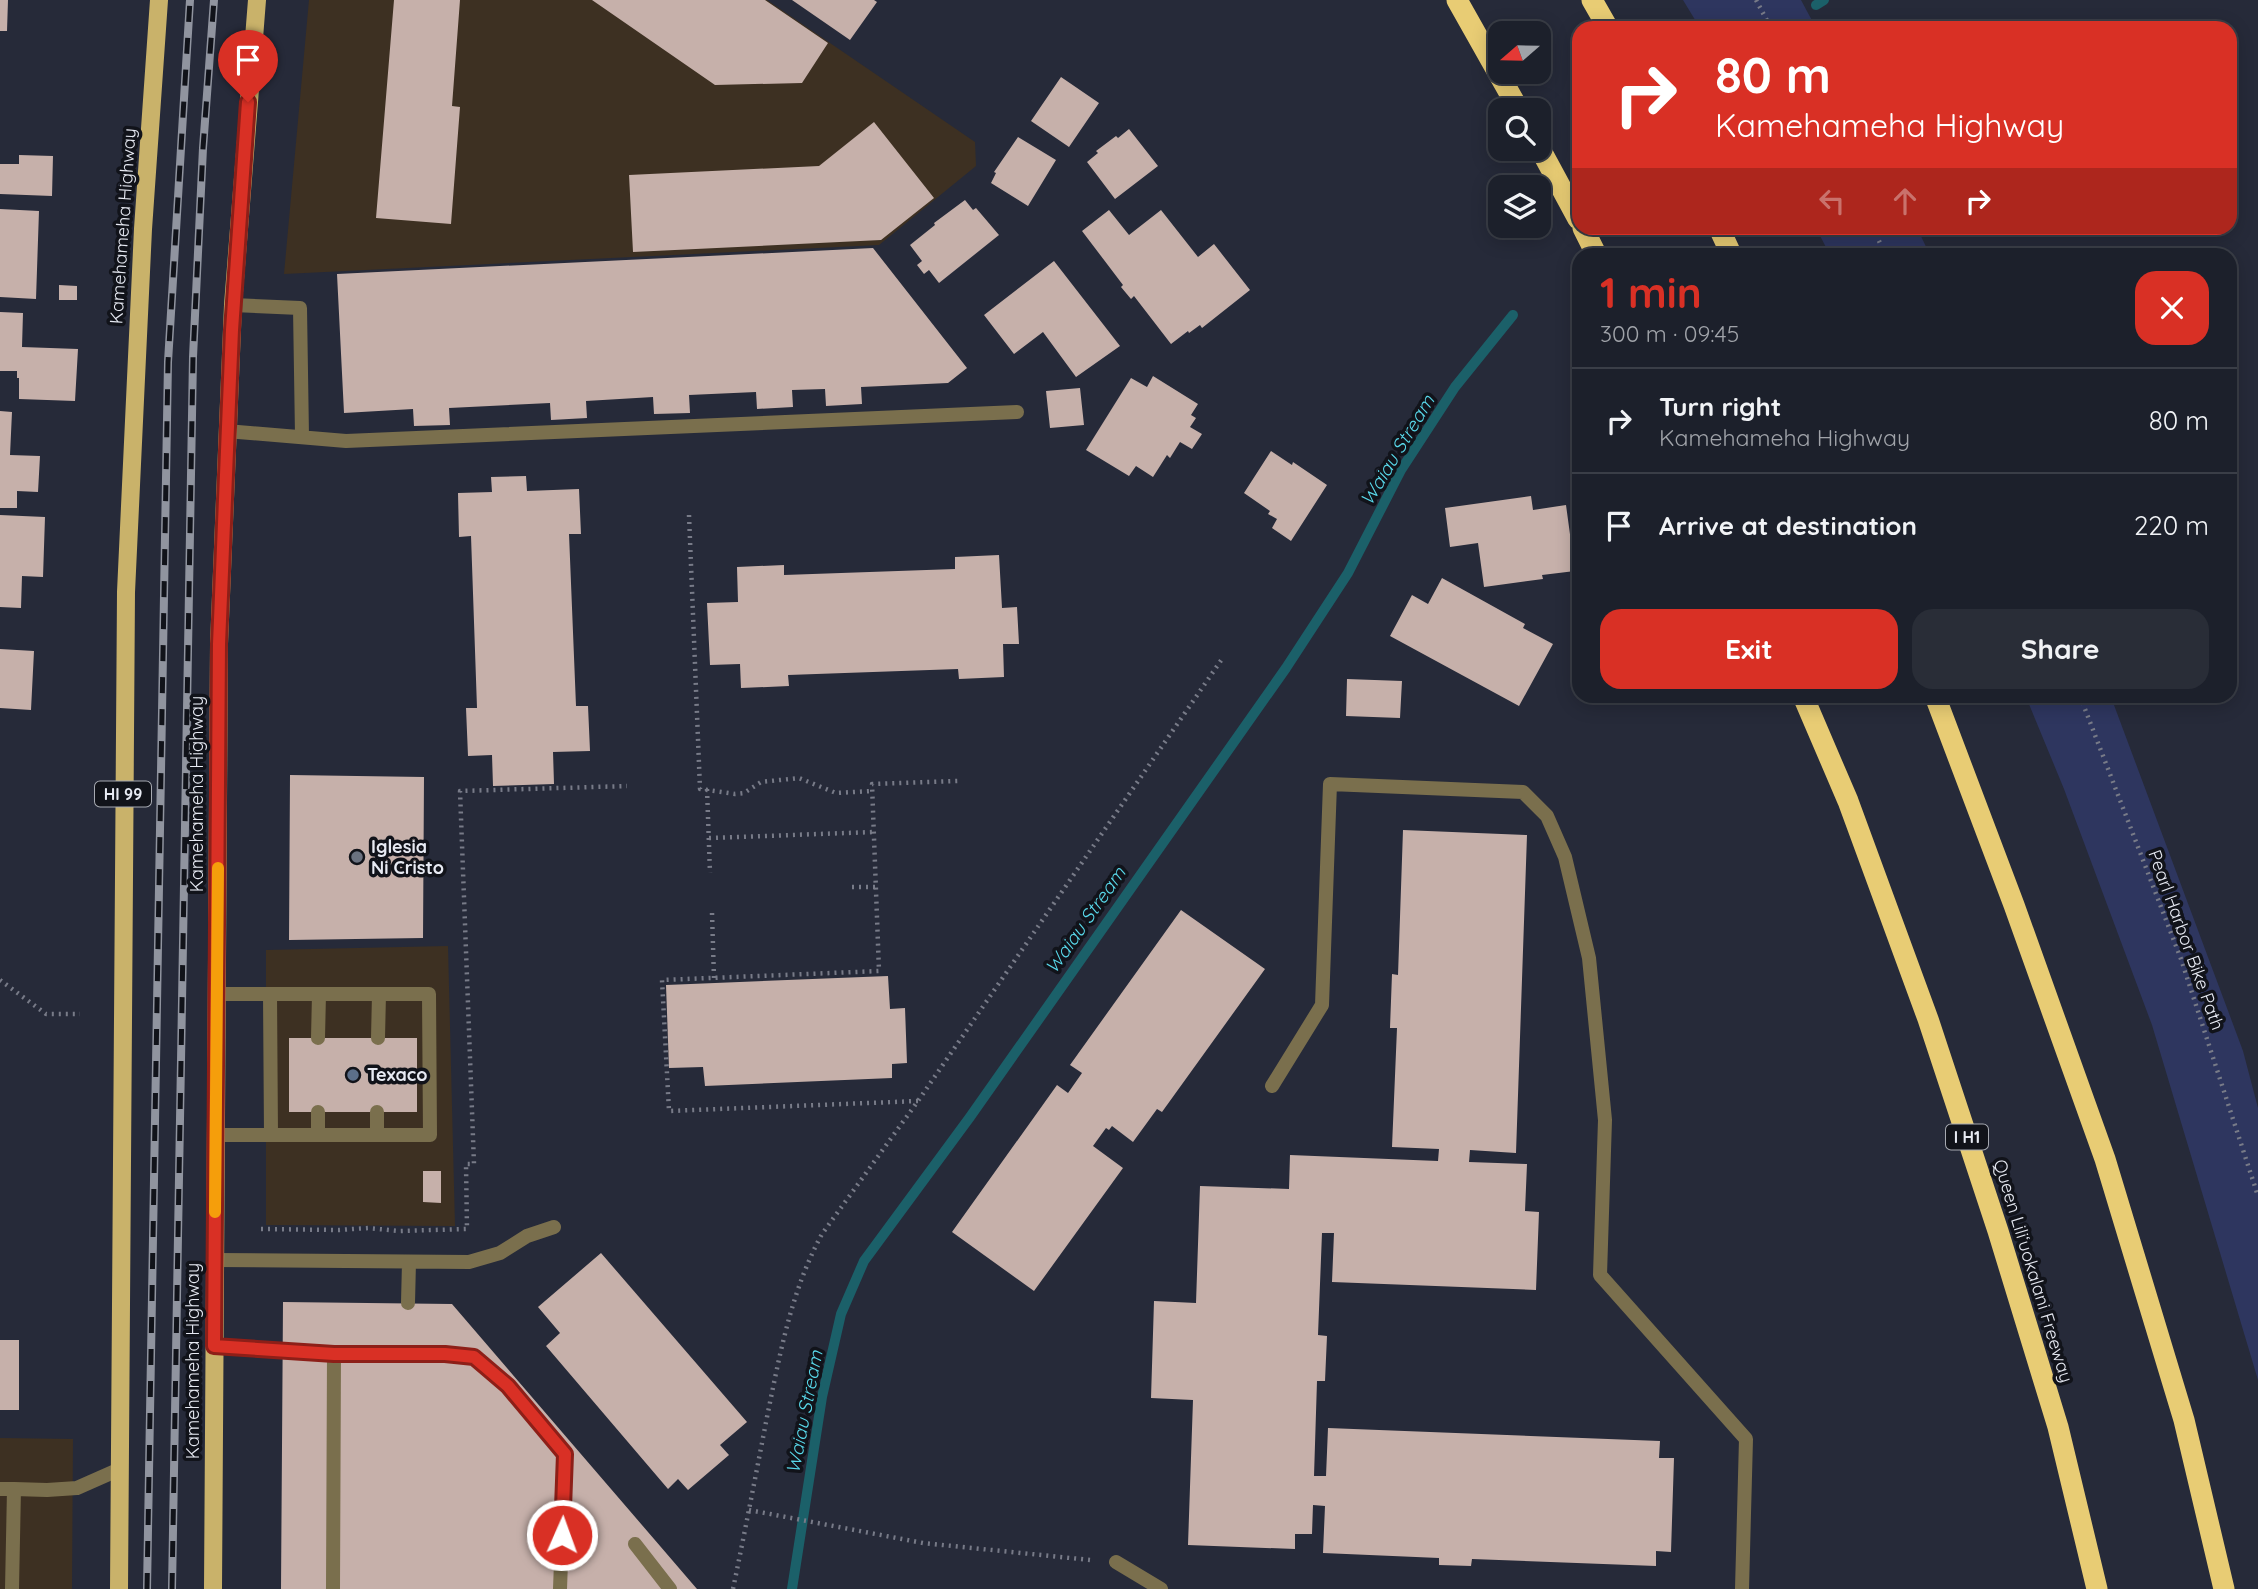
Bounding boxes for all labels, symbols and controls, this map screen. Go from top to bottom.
north arrow [1488,21,1550,84]
map controls [1488,21,1551,238]
pin [218,30,278,102]
icon: arrive [229,41,267,79]
text: 80 m [1715,44,1831,105]
icon: right [1600,49,1691,140]
button: search [1488,98,1551,161]
text: Kamehameha Highway [1715,105,2064,145]
street label: Kamehameha Highway [104,127,141,325]
button: layers [1488,175,1551,238]
icon: left [1813,182,1851,220]
icon: ahead [1886,182,1924,220]
icon: right [1959,182,1997,220]
text: 1 min [1600,266,1702,319]
button: close [2135,271,2209,345]
text: 300 m · 09:45 [1600,319,1739,348]
water label: Waiau Stream [1355,390,1440,510]
text: Turn right [1659,390,1781,423]
icon: right [1600,402,1638,440]
text: 80 m [2149,404,2209,437]
text: Kamehameha Highway [1659,423,1910,452]
icon: arrive [1600,507,1638,545]
text: Arrive at destination [1659,509,1917,542]
text: 220 m [2134,509,2209,542]
button: Exit [1600,609,1898,689]
button: Share [1912,609,2209,689]
street label: Kamehameha Highway [185,696,208,892]
road number: HI 99 [95,782,151,806]
place label: Iglesia Ni Cristo [371,835,444,879]
street label: Pearl Harbor Bike Path [2143,847,2230,1033]
marker: Iglesia Ni Cristo [349,849,365,865]
water label: Waiau Stream [1039,861,1131,978]
place label: Texaco [367,1063,427,1086]
marker: Texaco [345,1067,361,1083]
road number: I H1 [1946,1124,1988,1149]
street label: Queen Liliʻuokalani Freeway [1989,1156,2078,1385]
street label: Kamehameha Highway [181,1263,204,1459]
water label: Waiau Stream [780,1348,828,1476]
position arrow [525,1498,599,1572]

